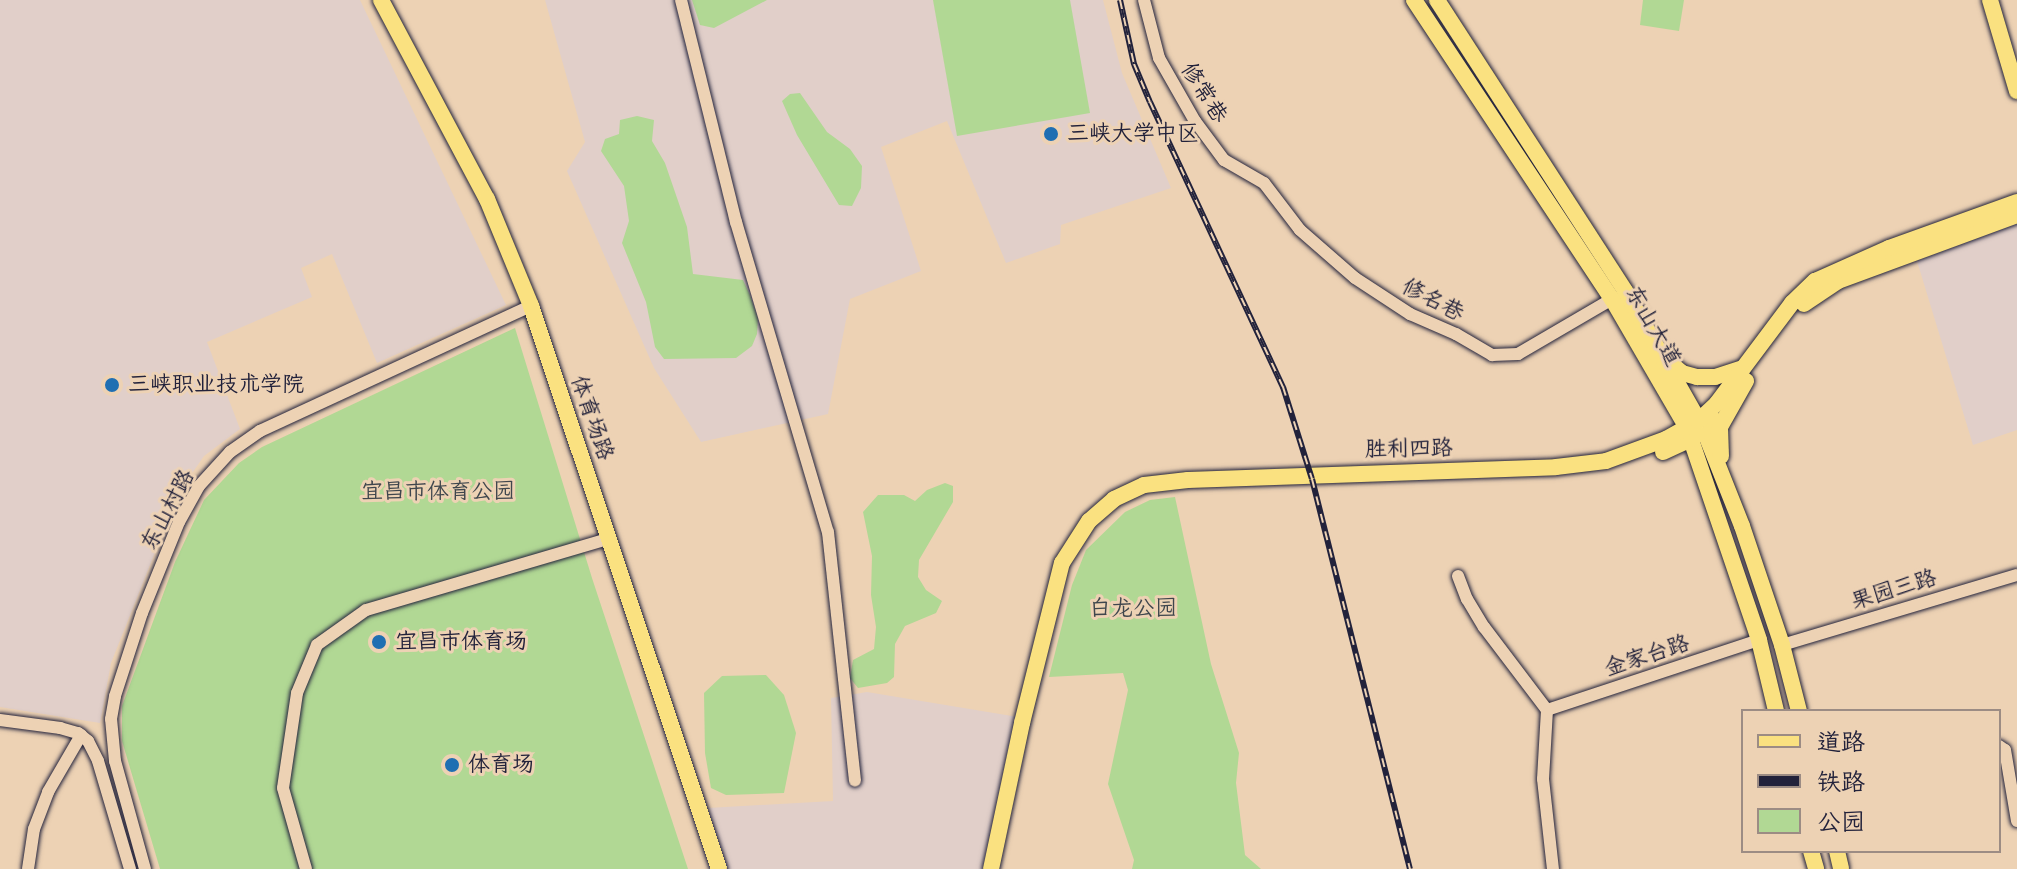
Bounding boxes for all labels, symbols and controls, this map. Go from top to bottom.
street label: 修常巷 [1175,58,1233,128]
place label: 三峡大学中区 [1067,121,1199,147]
marker: 三峡大学中区 [1042,125,1060,143]
street label: 修名巷 [1398,273,1468,327]
street label: 东山大道 [1620,281,1686,371]
place label: 三峡职业技术学院 [128,372,304,398]
street label: 体育场路 [565,372,619,464]
marker: 三峡职业技术学院 [103,376,121,394]
street label: 胜利四路 [1365,435,1453,463]
street label: 东山村路 [136,465,200,555]
park label: 宜昌市体育公园 [361,479,515,505]
street label: 果园三路 [1848,565,1940,615]
park label: 白龙公园 [1089,596,1177,622]
place label: 宜昌市体育场 [395,629,527,655]
street label: 金家台路 [1601,630,1693,682]
marker: 宜昌市体育场 [370,633,388,651]
legend [1741,709,2001,853]
text: 道路 [1817,728,1865,756]
place label: 体育场 [468,752,534,778]
marker: 体育场 [443,756,461,774]
text: 铁路 [1817,768,1865,796]
text: 公园 [1817,808,1865,836]

